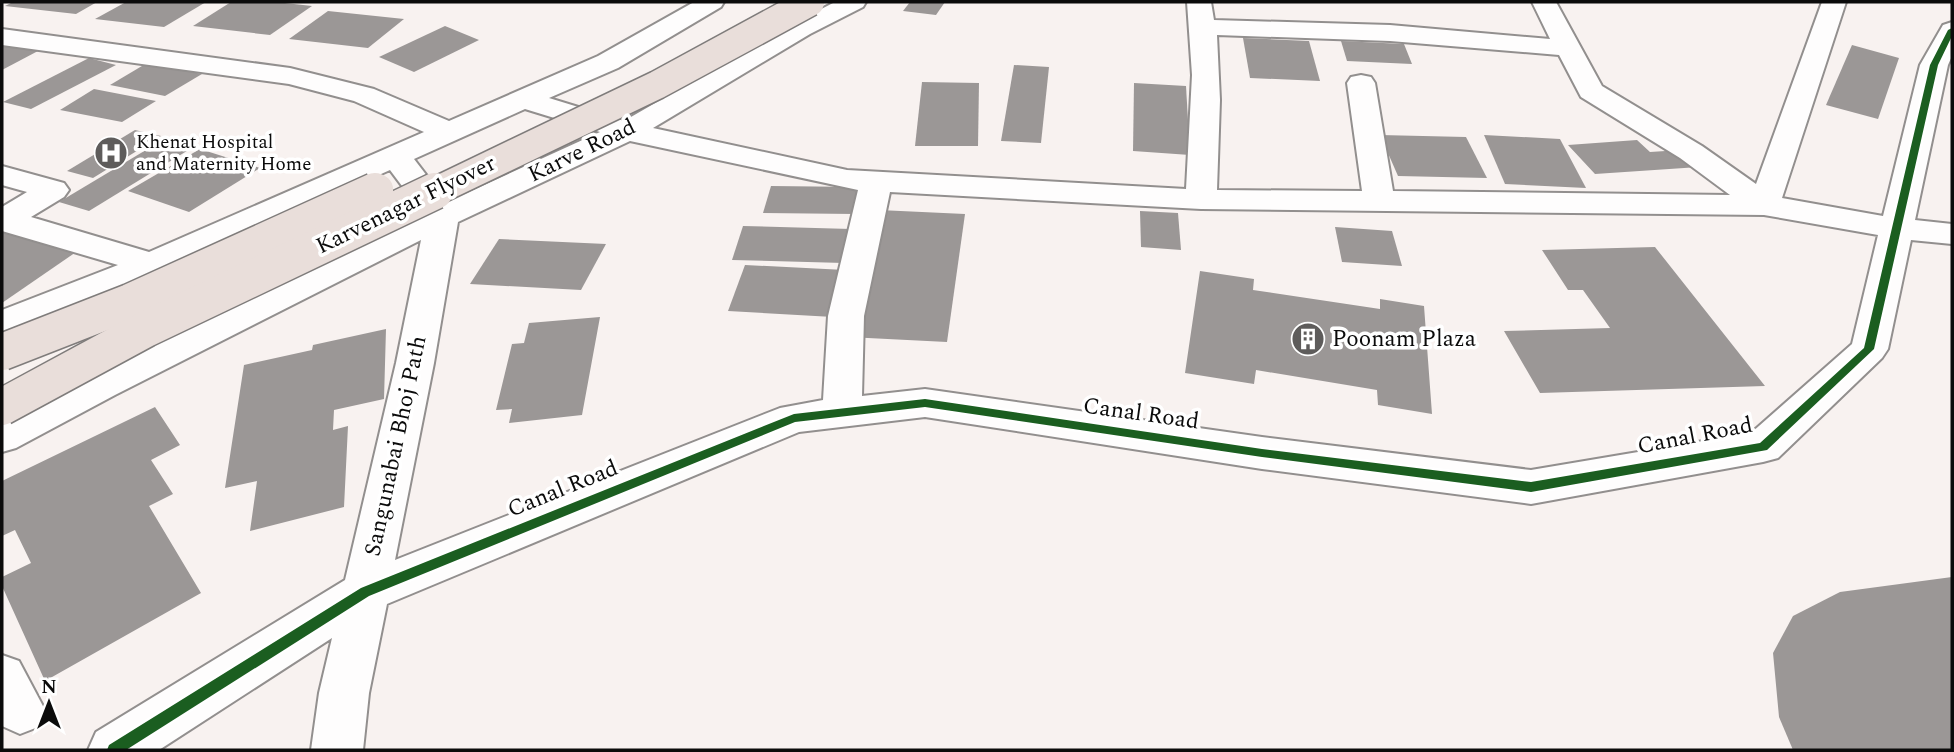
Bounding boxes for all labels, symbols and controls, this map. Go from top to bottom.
street label: Karve Road [522,110,642,192]
place label: Khenat Hospital and Maternity Home [136,128,311,179]
hospital icon: Khenat Hospital and Maternity Home [92,134,130,172]
street label: Karvenagar Flyover [310,146,502,264]
building icon: Poonam Plaza [1289,320,1327,358]
place label: Poonam Plaza [1332,322,1476,357]
street label: Sangunabai Bhoj Path [356,332,436,560]
street label: Canal Road [1081,389,1201,439]
street label: Canal Road [1634,408,1756,464]
street label: Canal Road [502,451,624,527]
north arrow [14,668,84,738]
text: N [41,673,57,702]

